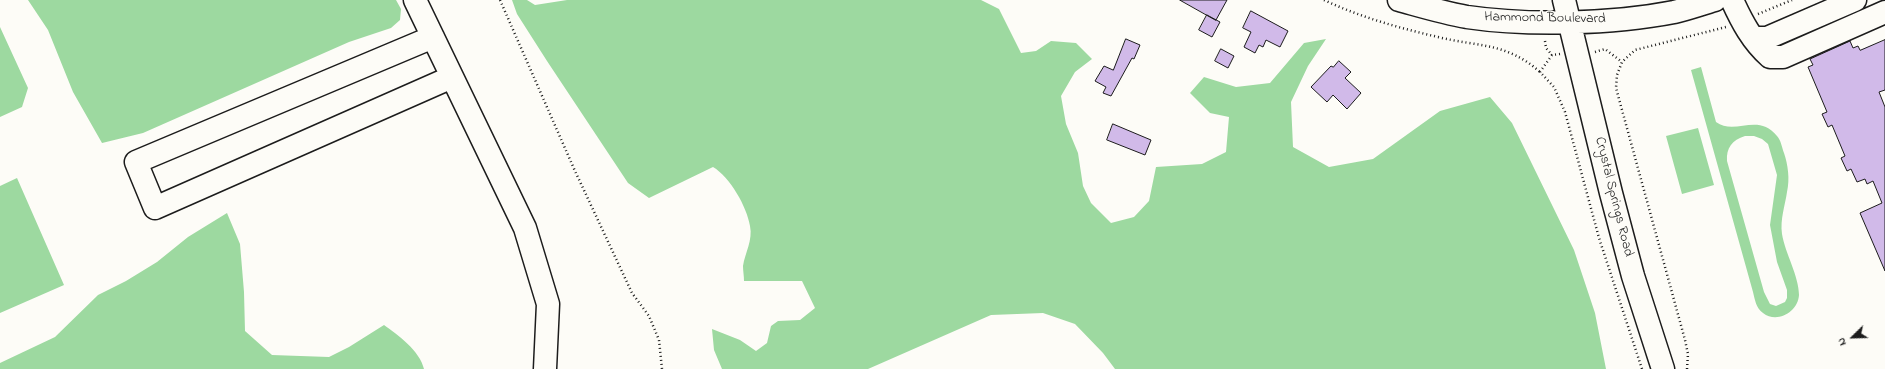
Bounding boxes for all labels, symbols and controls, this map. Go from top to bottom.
street label: Hammond Boulevard [1484,10,1606,28]
street label: Crystal Springs Road [1590,135,1636,259]
north arrow [1833,317,1873,357]
text: N [1833,335,1851,348]

